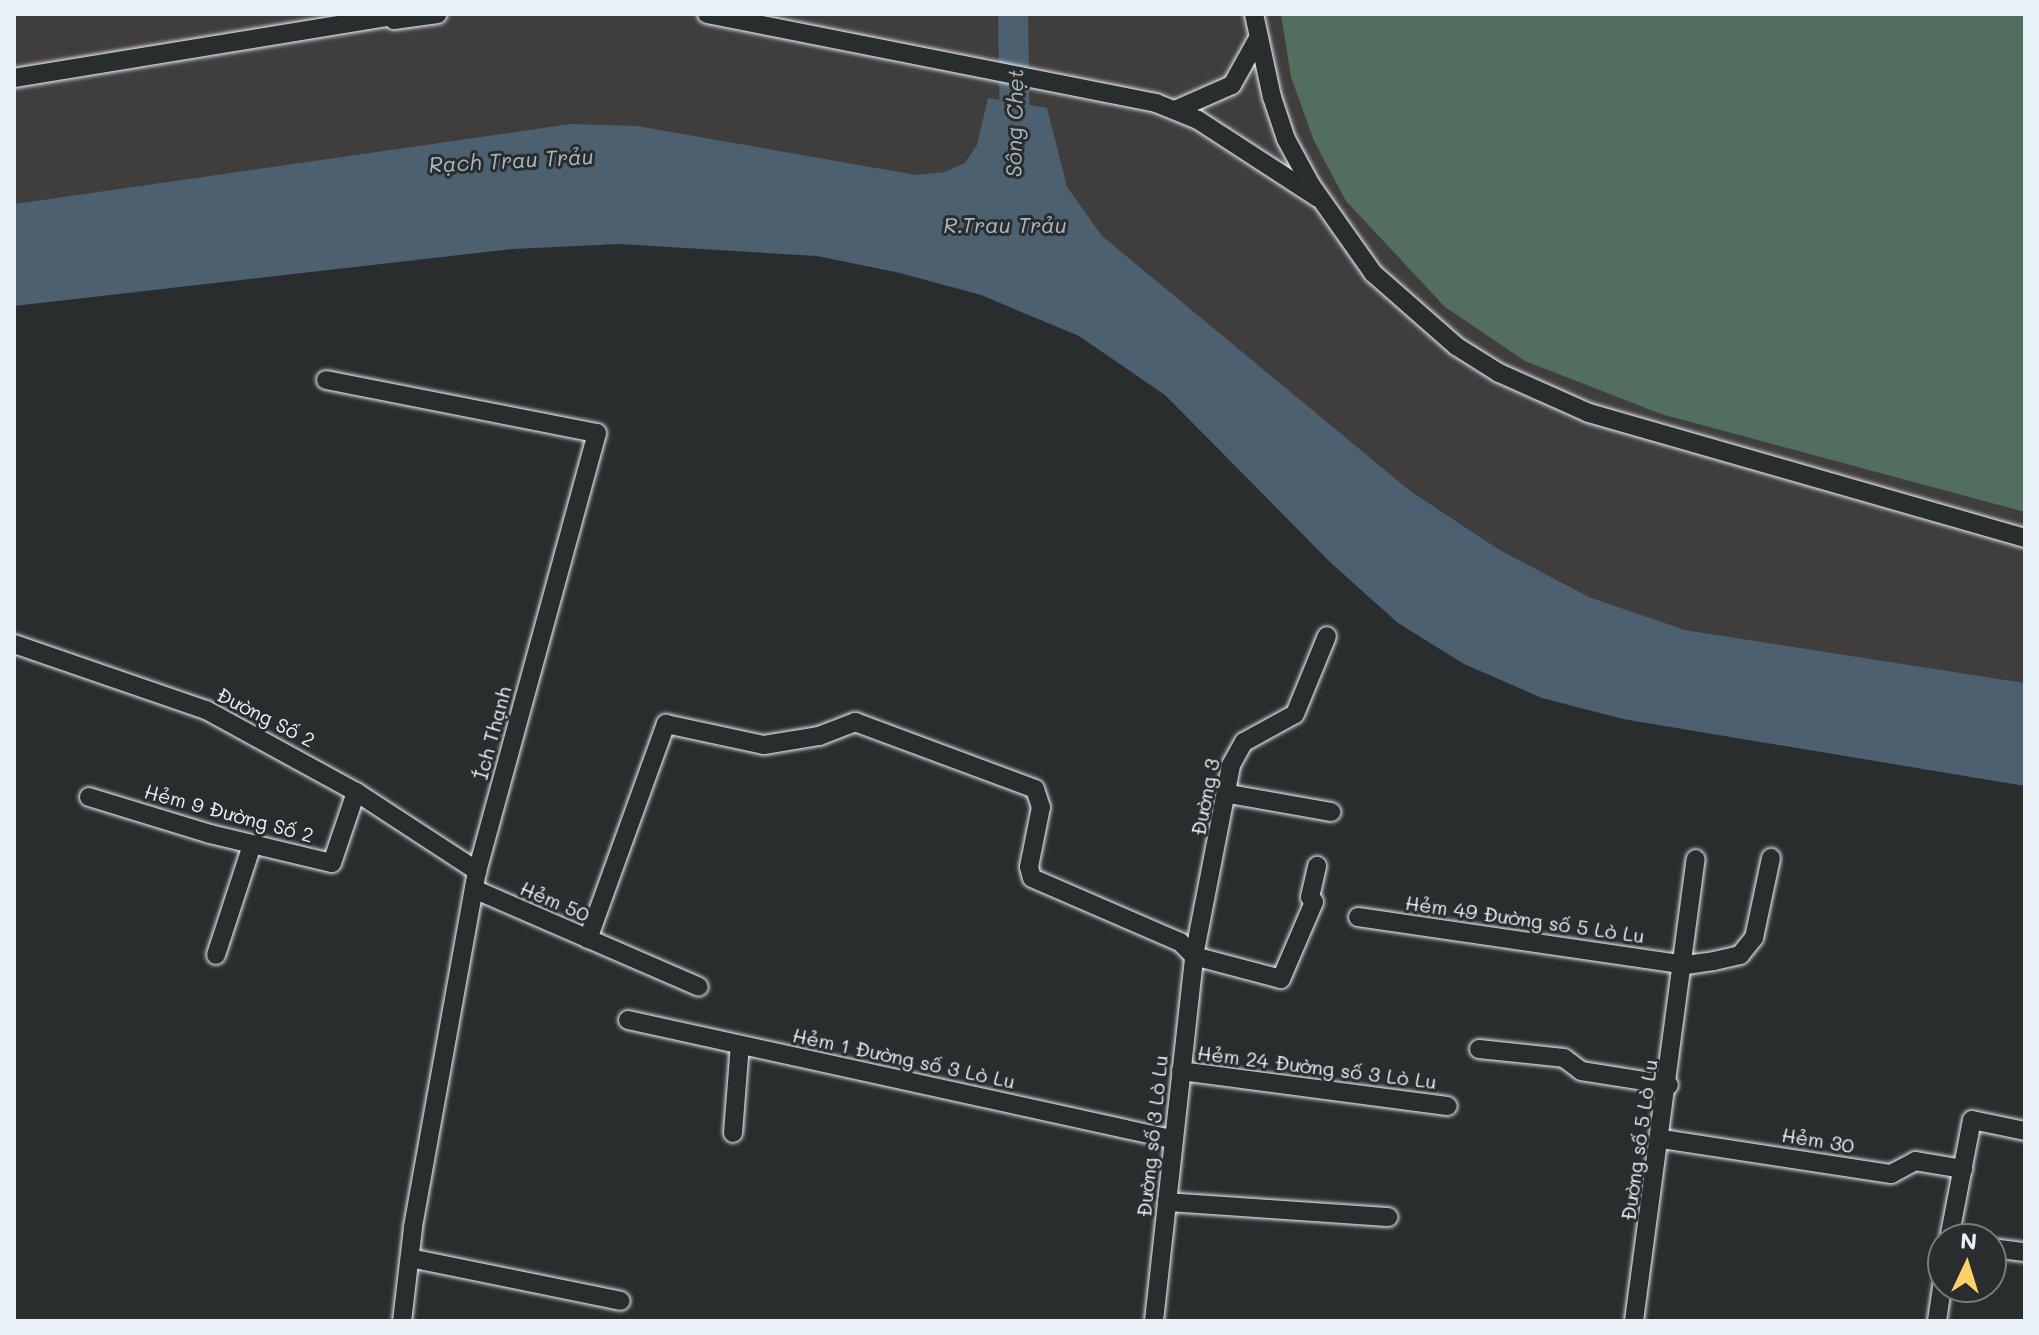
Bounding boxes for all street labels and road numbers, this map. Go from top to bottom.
street label: Đường Số 2 [213,682,319,752]
street label: Ích Thạnh [468,684,516,782]
street label: Đường 3 [1186,756,1224,838]
street label: Hẻm 9 Đường Số 2 [142,779,316,847]
street label: Hẻm 50 [517,876,593,926]
street label: Hẻm 49 Đường số 5 Lò Lu [1404,890,1646,948]
street label: Hẻm 1 Đường số 3 Lò Lu [791,1023,1017,1093]
street label: Hẻm 24 Đường số 3 Lò Lu [1196,1040,1438,1094]
street label: Đường số 3 Lò Lu [1132,1054,1172,1218]
street label: Đường số 5 Lò Lu [1616,1058,1662,1222]
street label: Hẻm 30 [1780,1122,1856,1158]

